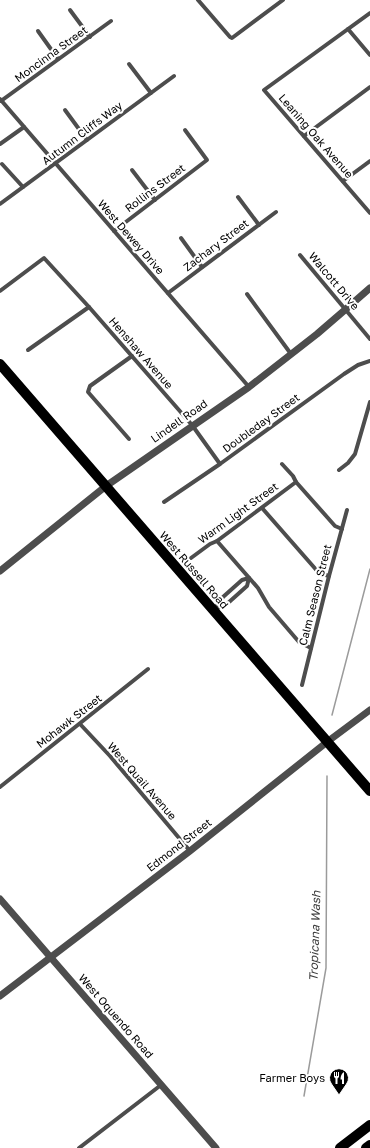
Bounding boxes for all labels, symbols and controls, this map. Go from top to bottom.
street label: Moncinna Street [12,23,90,84]
street label: Leaning Oak Avenue [276,91,356,180]
street label: Autumn Cliffs Way [39,98,124,167]
street label: Rollins Street [122,161,187,214]
street label: West Dewey Drive [95,197,167,277]
street label: Zachary Street [181,216,251,273]
street label: Walcott Drive [307,249,362,312]
street label: Henshaw Avenue [107,314,176,391]
street label: Doubleday Street [220,390,302,455]
street label: Lindell Road [148,396,209,445]
street label: Warm Light Street [195,479,280,546]
street label: West Russell Road [157,528,231,611]
street label: Calm Season Street [296,543,333,647]
street label: Mohawk Street [33,691,104,750]
street label: West Quail Avenue [105,739,180,822]
street label: Edmond Street [144,815,214,874]
water label: Tropicana Wash [305,890,324,982]
street label: West Oquendo Road [76,971,156,1060]
restaurant icon: Farmer Boys [328,1067,350,1095]
place label: Farmer Boys [259,1071,325,1084]

